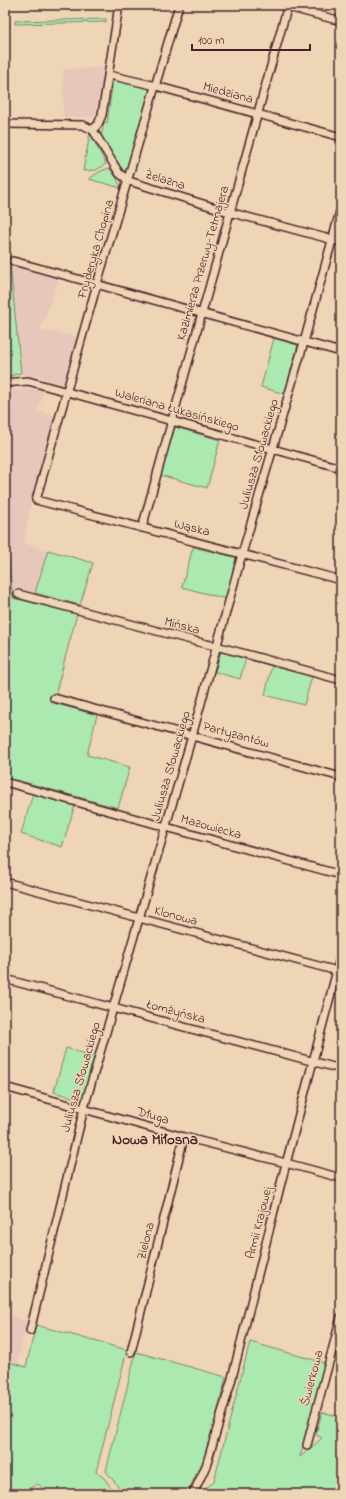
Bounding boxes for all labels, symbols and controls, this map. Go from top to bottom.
scale bar [192,26,310,52]
text: 100 m [198,32,225,50]
street label: Miedziana [201,77,255,109]
street label: Żelazna [142,165,188,195]
street label: Kazimierza Przerwy-Tetmajera [172,183,235,343]
street label: Fryderyka Chopina [72,197,120,302]
street label: Waleriana Łukasińskiego [112,383,242,438]
street label: Juliusza Słowackiego [234,396,285,512]
street label: Wąska [172,514,212,542]
street label: Mińska [162,612,202,640]
street label: Juliusza Słowackiego [146,708,197,824]
street label: Partyzantów [200,717,272,754]
street label: Mazowiecka [178,810,244,844]
street label: Klonowa [152,901,200,931]
street label: Łomżyńska [143,995,207,1030]
street label: Juliusza Słowackiego [56,1019,107,1135]
street label: Długa [133,1102,171,1131]
district label: Nowa Miłosna [112,1129,198,1151]
street label: Armii Krajowej [241,1185,277,1261]
street label: Zielona [132,1220,160,1262]
street label: Świerkowa [295,1348,329,1408]

